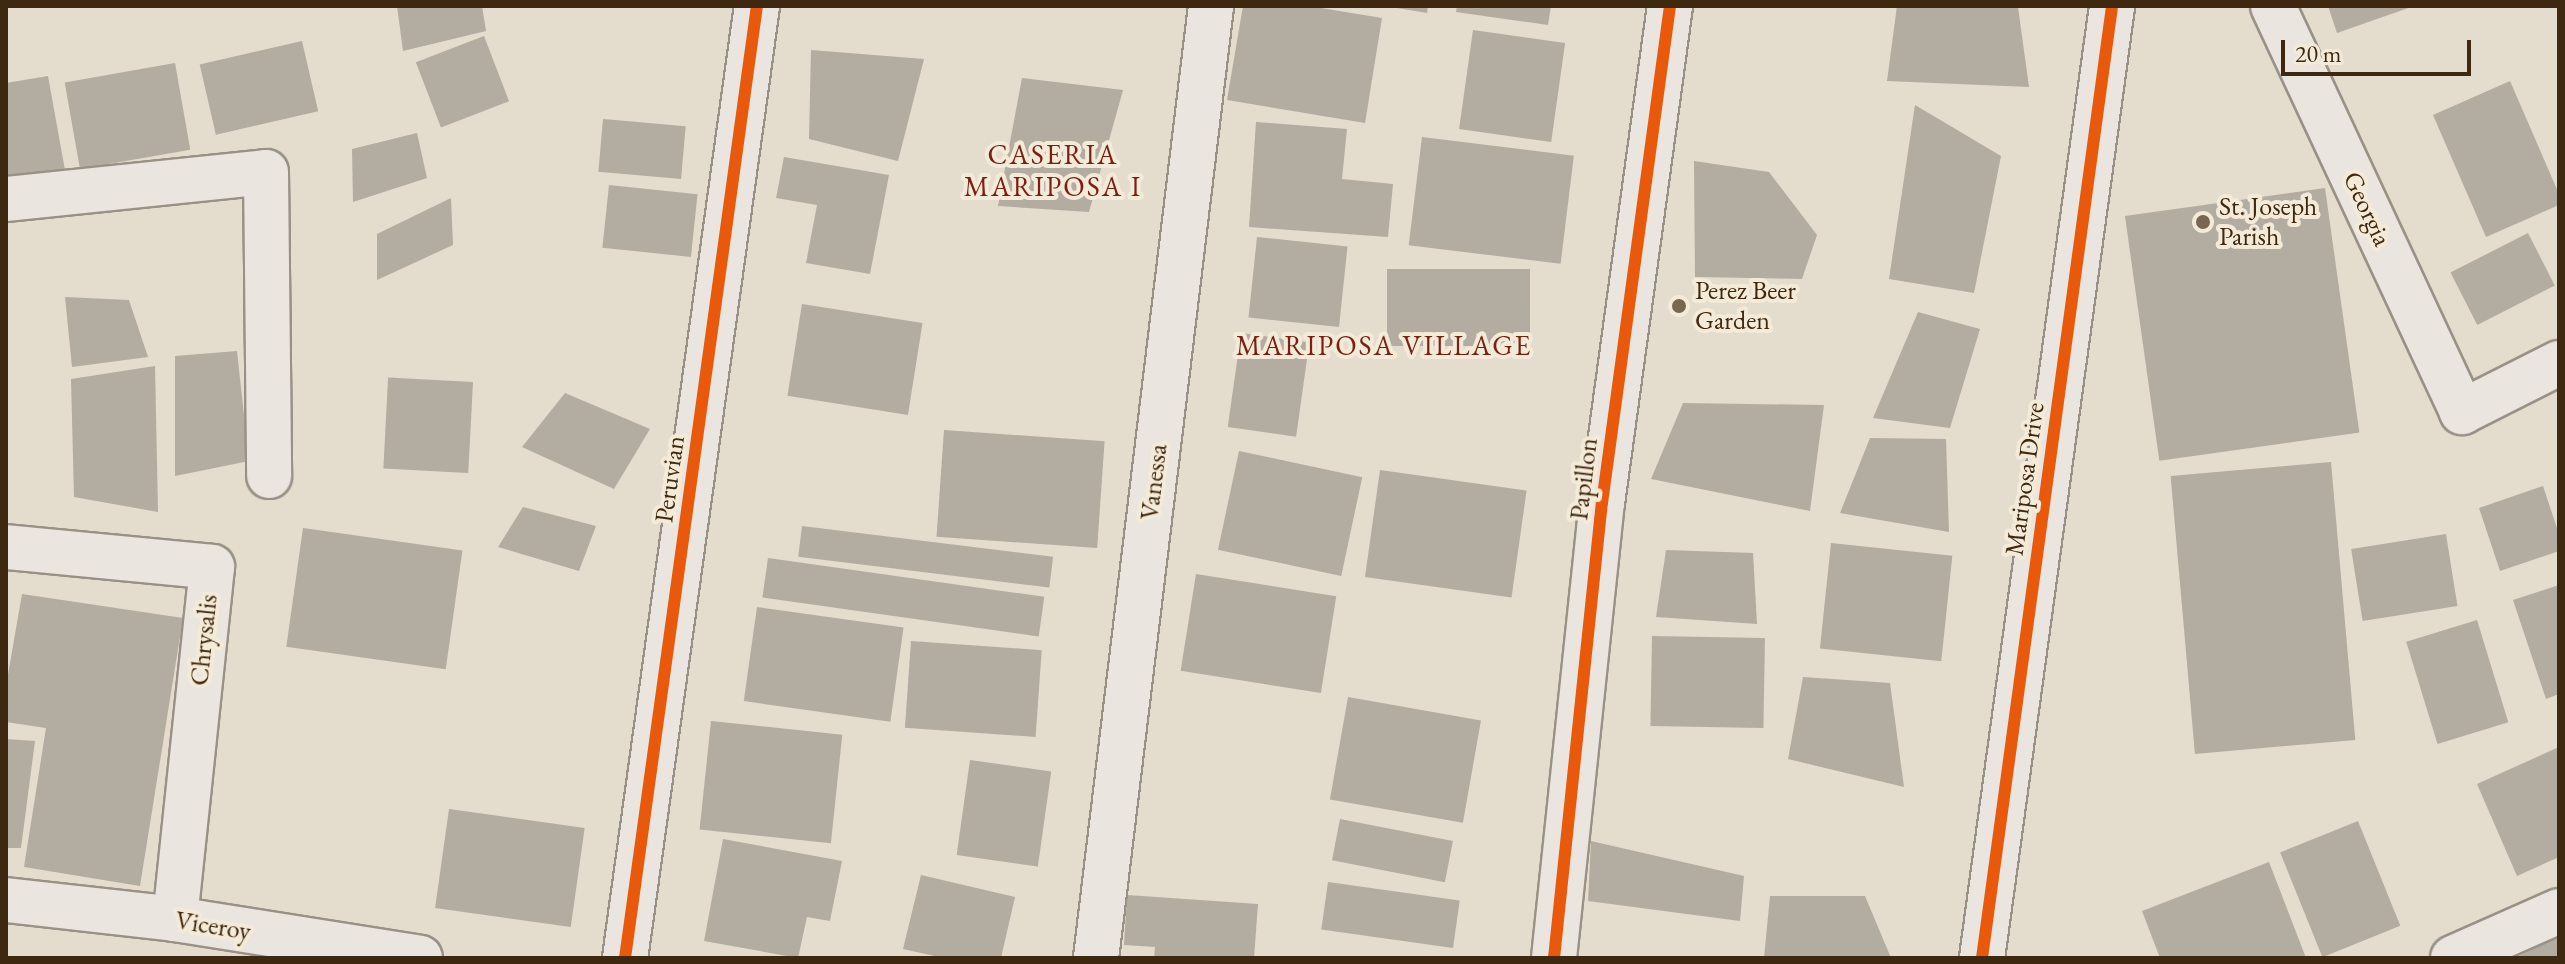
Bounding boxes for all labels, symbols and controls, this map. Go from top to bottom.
scale bar [2285,24,2475,74]
text: 20 m [2295,38,2342,69]
district label: CASERIA MARIPOSA I [964,137,1142,203]
street label: Georgia [2336,167,2398,251]
place label: St. Joseph Parish [2219,191,2317,252]
marker: St. Joseph Parish [2194,213,2212,231]
place label: Perez Beer Garden [1695,275,1796,336]
marker: Perez Beer Garden [1670,297,1688,315]
district label: MARIPOSA VILLAGE [1236,328,1532,362]
street label: Mariposa Drive [1999,400,2051,558]
street label: Peruvian [648,434,692,524]
street label: Papillon [1563,436,1605,522]
street label: Vanessa [1134,442,1174,522]
street label: Chrysalis [184,593,224,687]
street label: Viceroy [173,905,253,947]

